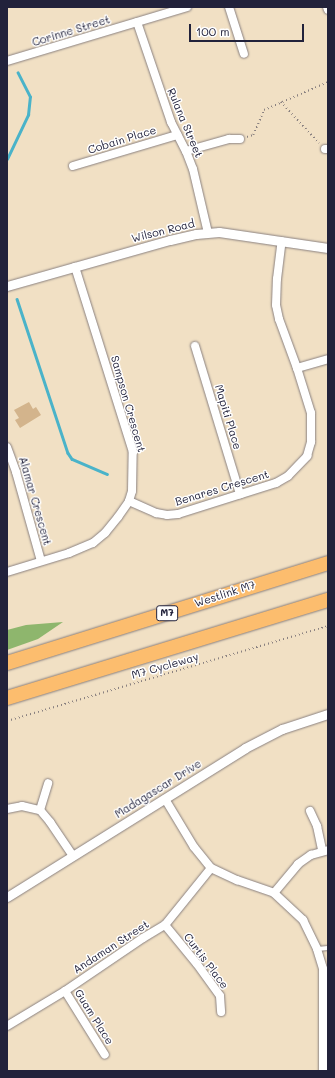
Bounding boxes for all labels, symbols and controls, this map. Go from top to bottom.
street label: Corinne Street [30,13,112,49]
scale bar [191,16,306,42]
text: 100 m [196,23,230,39]
street label: Rulana Street [164,86,206,160]
street label: Cobain Place [86,123,158,157]
street label: Wilson Road [130,217,196,245]
street label: Sampson Crescent [108,354,148,454]
street label: Mapiti Place [212,383,244,451]
street label: Alamar Crescent [16,455,54,547]
street label: Benares Crescent [173,467,271,509]
street label: Westlink M7 [193,578,257,610]
road number: M7 [156,605,178,621]
street label: M7 Cycleway [130,650,200,682]
street label: Madagascar Drive [112,757,204,821]
street label: Andaman Street [71,918,151,976]
street label: Curtis Place [181,931,231,991]
street label: Guam Place [72,987,116,1047]

